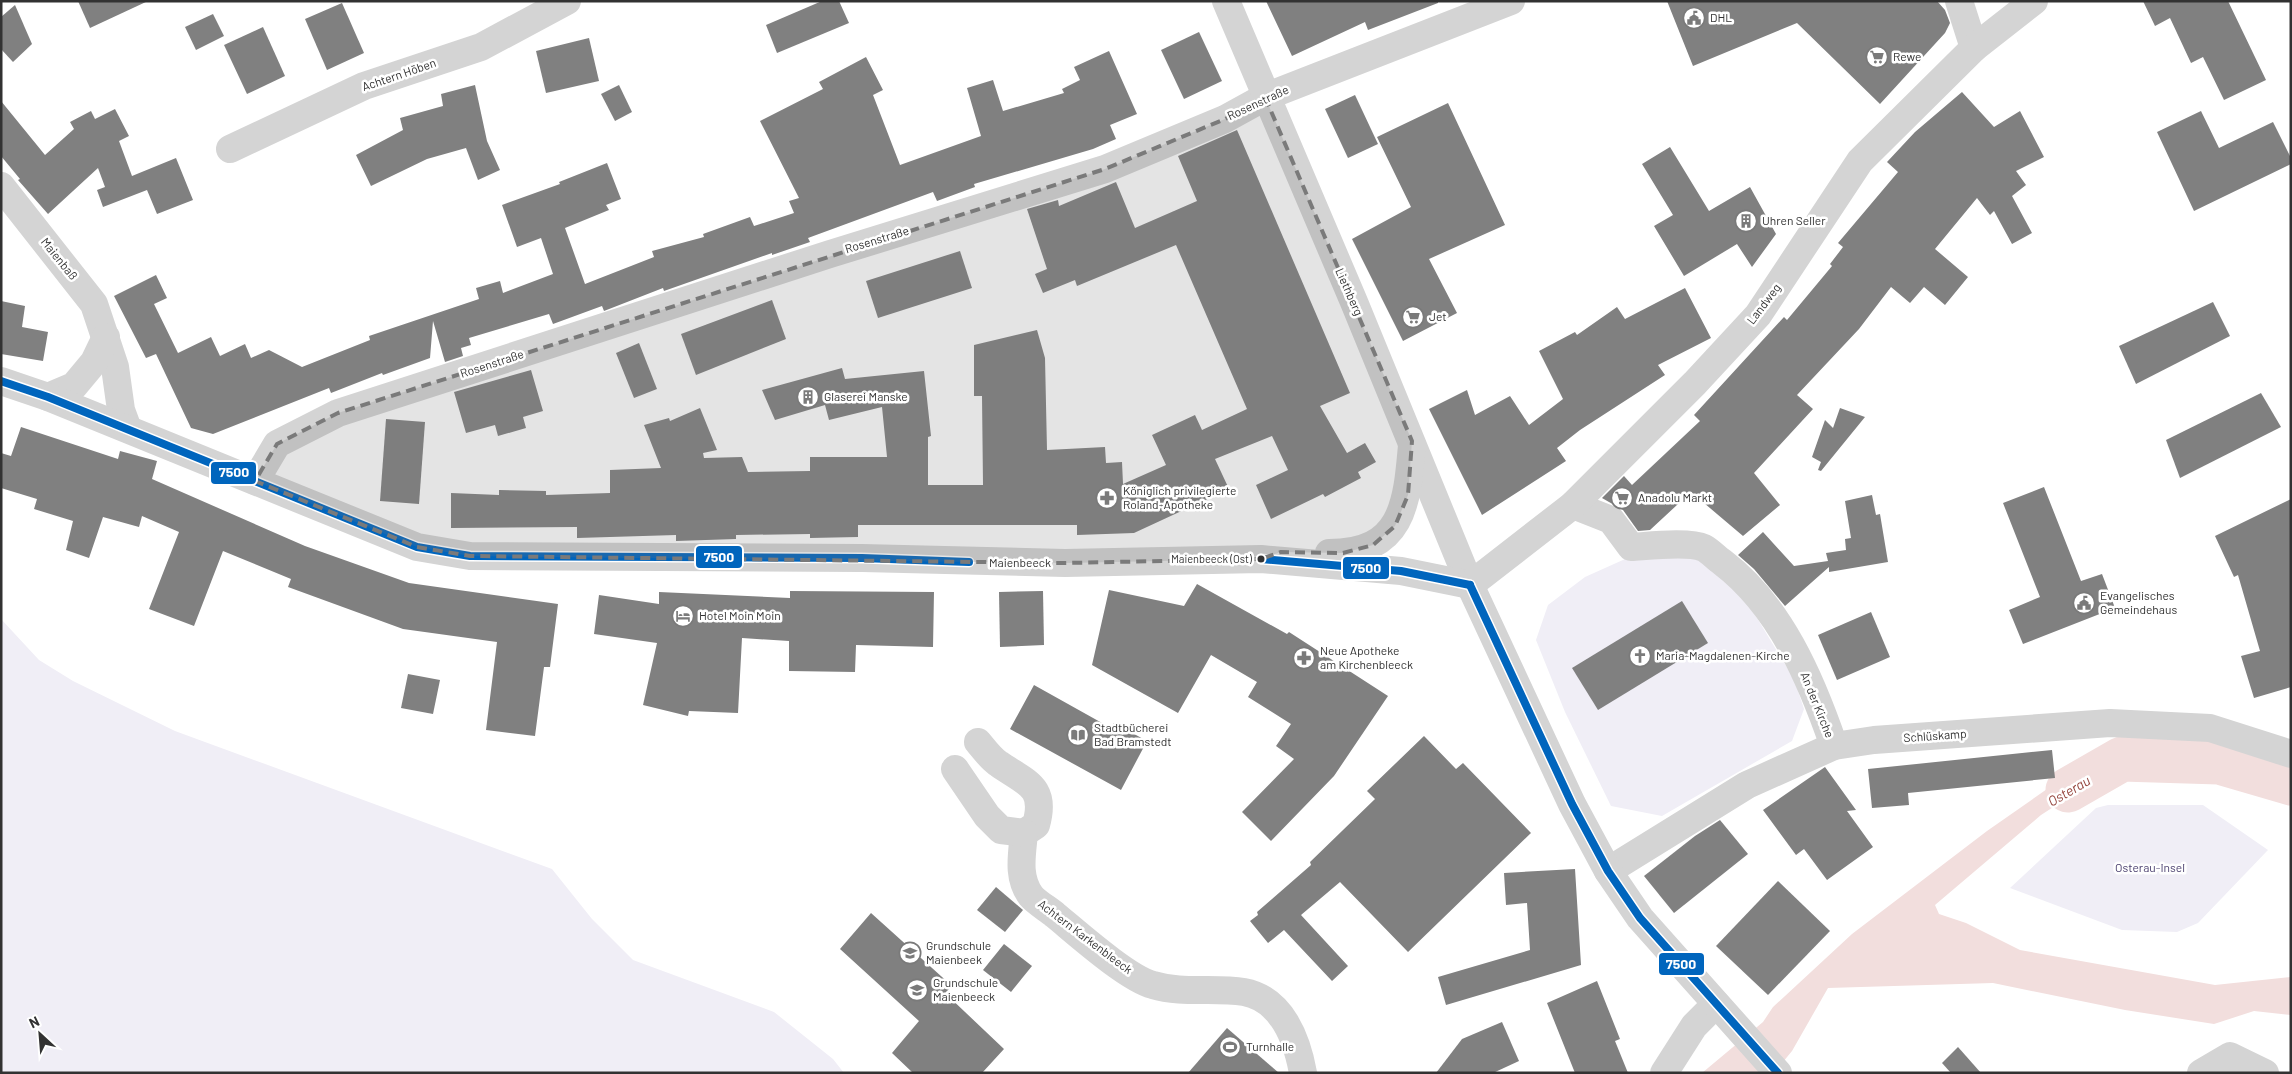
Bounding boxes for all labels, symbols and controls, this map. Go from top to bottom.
public building icon: DHL [1682,6,1706,30]
place label: DHL [1710,10,1732,24]
supermarket icon: Rewe [1865,45,1889,69]
place label: Rewe [1893,49,1921,63]
street label: Achtern Höben [360,55,437,93]
street label: Rosenstraße [1225,82,1291,122]
building icon: Uhren Seller [1734,209,1758,233]
place label: Uhren Seller [1762,213,1826,227]
street label: Rosenstraße [843,223,910,255]
street label: Maienbaß [39,235,81,282]
street label: Liethberg [1333,266,1367,318]
street label: Landweg [1743,280,1783,326]
supermarket icon: Jet [1401,305,1425,329]
place label: Jet [1429,309,1447,323]
street label: Rosenstraße [458,346,525,380]
building icon: Glaserei Manske [796,385,820,409]
place label: Glaserei Manske [824,389,908,403]
line badge: 7500 [210,461,257,485]
text: 7500 [219,463,249,480]
place label: Königlich privilegierte Roland-Apotheke [1123,483,1236,511]
pharmacy icon: Königlich privilegierte Roland-Apotheke [1095,486,1119,510]
supermarket icon: Anadolu Markt [1610,486,1634,510]
place label: Anadolu Markt [1638,490,1712,504]
line badge: 7500 [695,545,743,569]
text: 7500 [704,548,734,565]
place label: Maienbeeck (Ost) [1171,552,1252,565]
marker: Maienbeeck (Ost) [1256,554,1266,564]
street label: Maienbeeck [989,555,1051,569]
line badge: 7500 [1342,556,1390,580]
text: 7500 [1351,559,1381,576]
place label: Evangelisches Gemeindehaus [2100,588,2177,616]
public building icon: Evangelisches Gemeindehaus [2072,591,2096,615]
hotel icon: Hotel Moin Moin [671,604,695,628]
place label: Hotel Moin Moin [699,608,781,622]
place label: Neue Apotheke am Kirchenbleeck [1320,643,1413,671]
church icon: Maria-Magdalenen-Kirche [1628,644,1652,668]
pharmacy icon: Neue Apotheke am Kirchenbleeck [1292,646,1316,670]
place label: Maria-Magdalenen-Kirche [1656,648,1790,662]
street label: An der Kirche [1798,670,1837,740]
place label: Stadtbücherei Bad Bramstedt [1094,720,1172,748]
library icon: Stadtbücherei Bad Bramstedt [1066,723,1090,747]
street label: Schlüskamp [1903,726,1967,744]
water label: Osterau [2044,772,2093,810]
park label: Osterau-Insel [2115,860,2185,874]
street label: Achtern Karkenbleeck [1036,896,1136,976]
place label: Grundschule Maienbeek [926,938,991,966]
school or university icon: Grundschule Maienbeek [898,941,922,965]
line badge: 7500 [1658,952,1705,976]
text: 7500 [1666,955,1696,972]
place label: Grundschule Maienbeeck [933,975,998,1003]
school or university icon: Grundschule Maienbeeck [905,978,929,1002]
north arrow [15,1009,65,1059]
text: N [26,1012,42,1032]
sports icon: Turnhalle [1218,1035,1242,1059]
place label: Turnhalle [1246,1039,1294,1053]

